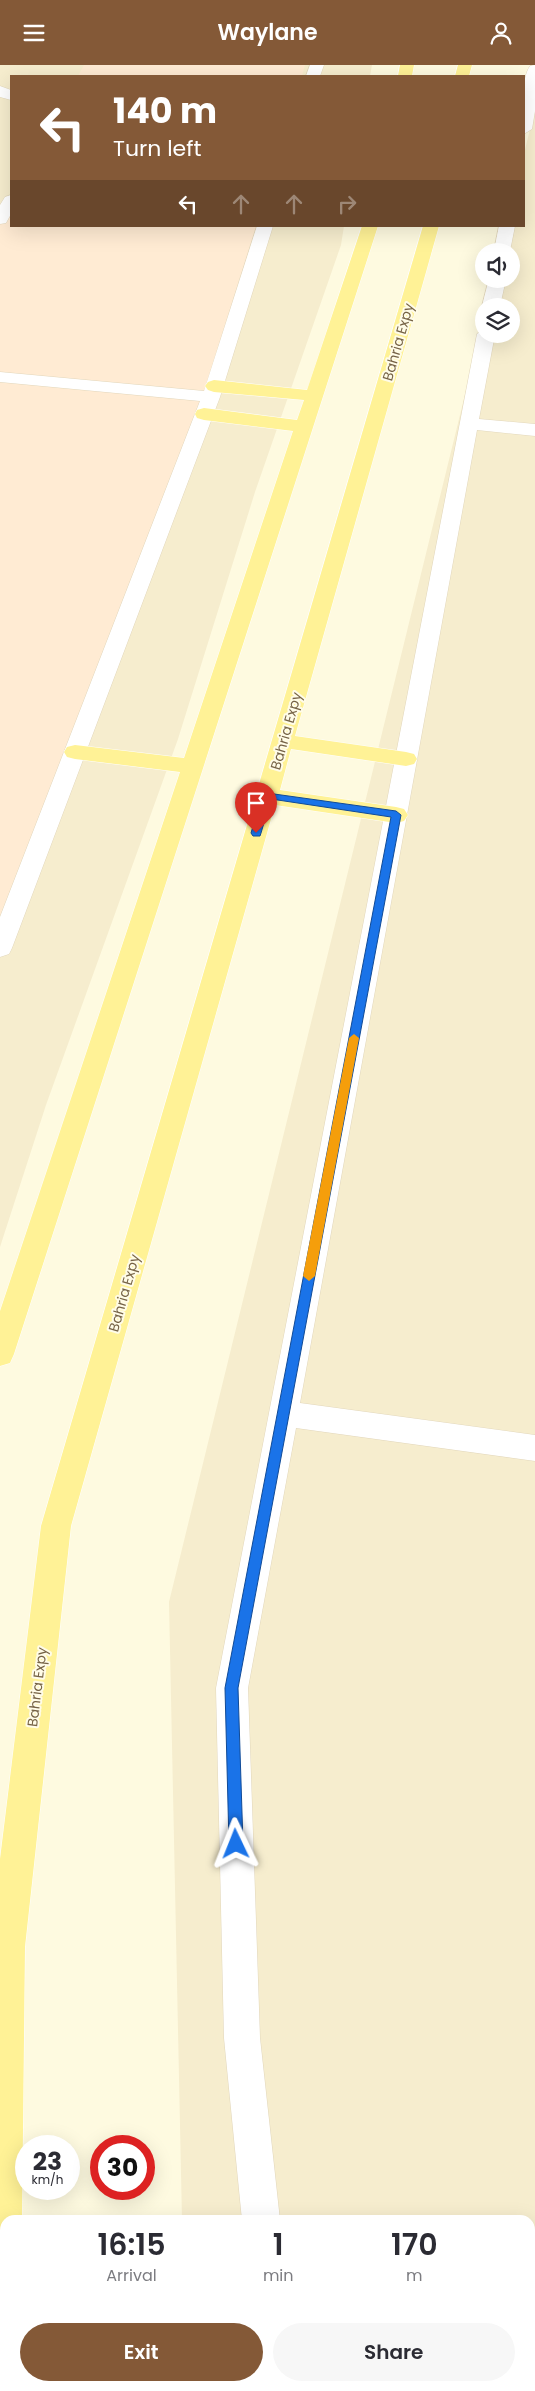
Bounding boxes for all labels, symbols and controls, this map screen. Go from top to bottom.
text: Waylane [218,17,317,48]
icon: menu [20,19,48,47]
icon: person [487,19,515,47]
text: 140 m [113,86,217,135]
icon: left [30,95,95,160]
text: Turn left [113,133,201,164]
icon: left [174,190,202,218]
icon: ahead [227,190,255,218]
icon: ahead [280,190,308,218]
icon: right [333,190,361,218]
map controls [475,243,520,343]
button: sound [475,243,520,288]
button: layers [475,298,520,343]
street label: Bahria Expy [377,301,419,383]
street label: Bahria Expy [265,690,307,772]
pin [235,782,277,833]
icon: arrive [242,789,270,817]
street label: Bahria Expy [103,1252,145,1334]
street label: Bahria Expy [22,1646,52,1728]
position arrow [209,1817,261,1869]
speed limit sign: 30 [90,2135,155,2200]
text: 23 [33,2144,62,2179]
text: km/h [32,2171,63,2188]
text: 16:15 [97,2223,166,2266]
text: 1 [273,2223,284,2266]
text: 170 [391,2223,438,2266]
text: Arrival [106,2264,157,2287]
text: min [263,2264,294,2287]
text: m [406,2264,423,2287]
button: Exit [20,2323,263,2381]
button: Share [273,2323,515,2381]

